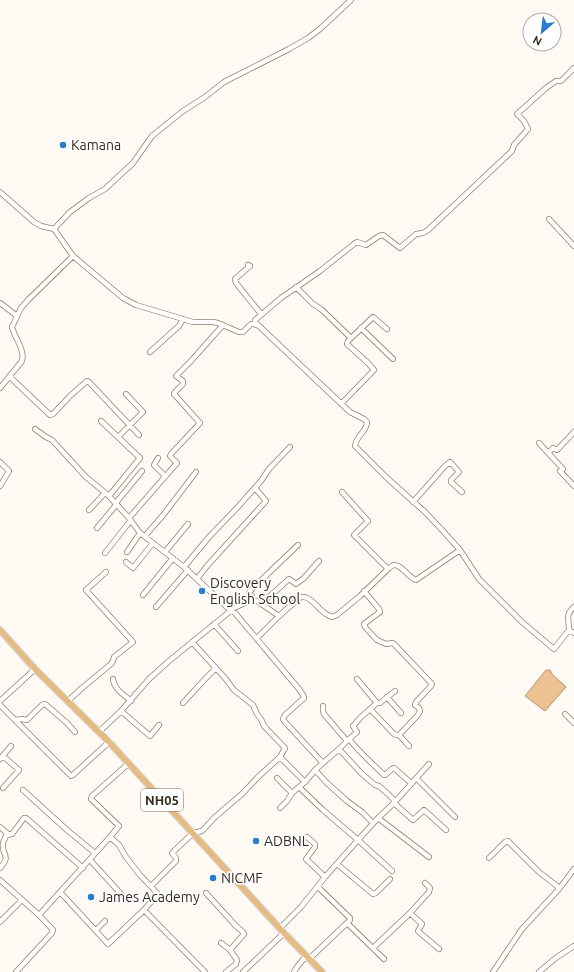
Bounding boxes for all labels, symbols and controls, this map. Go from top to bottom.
north arrow [522,12,562,52]
text: N [531,34,544,48]
place label: Kamana [71,137,121,153]
marker: Kamana [58,140,68,150]
place label: Discovery English School [210,575,300,607]
marker: Discovery English School [197,586,207,596]
road number: NH05 [141,789,183,811]
place label: ADBNL [264,833,309,849]
marker: ADBNL [251,836,261,846]
place label: NICMF [221,870,263,886]
marker: NICMF [208,873,218,883]
place label: James Academy [99,889,200,905]
marker: James Academy [86,892,96,902]

